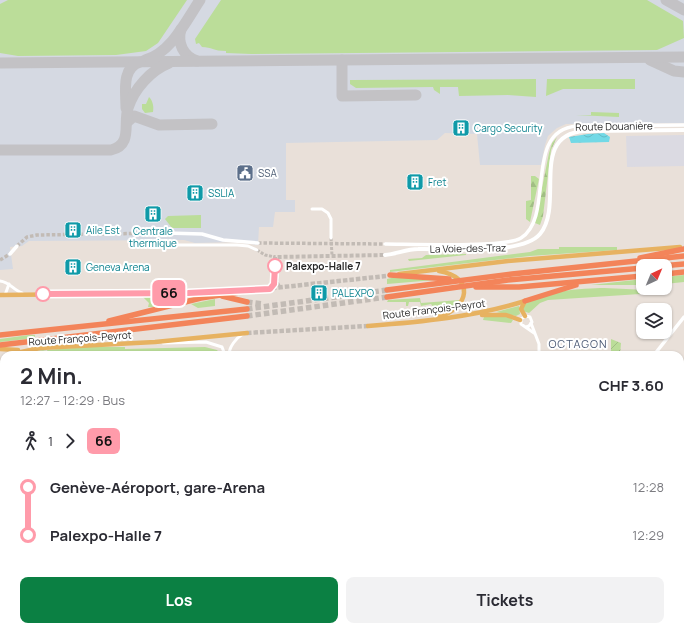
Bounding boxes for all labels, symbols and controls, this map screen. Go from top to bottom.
building icon: Cargo Security [451,118,471,138]
street label: Route Douanière [575,118,653,134]
place label: Cargo Security [474,121,543,135]
public building icon: SSA [235,163,255,183]
place label: SSA [258,166,277,180]
building icon: Fret [405,172,425,192]
place label: Fret [428,175,446,189]
building icon: SSLIA [185,183,205,203]
place label: SSLIA [208,186,235,200]
building icon: Centrale thermique [143,204,163,224]
building icon: Aile Est [63,220,83,240]
place label: Aile Est [86,223,120,237]
place label: Centrale thermique [129,224,177,250]
street label: La Voie-des-Traz [430,240,506,256]
building icon: Geneva Arena [63,257,83,277]
marker: Palexpo-Halle 7 [267,258,283,274]
place label: Palexpo-Halle 7 [286,259,361,273]
north arrow [636,259,672,295]
map controls [636,259,672,339]
place label: Geneva Arena [86,260,150,274]
line badge: 66 [151,280,187,306]
text: 66 [160,283,178,302]
building icon: PALEXPO [309,283,329,303]
unlabelled marker [35,286,51,302]
place label: PALEXPO [332,286,374,300]
street label: Route François-Peyrot [382,296,486,322]
button: layers [636,303,672,339]
street label: Route François-Peyrot [28,327,132,349]
district label: OCTAGON [548,336,608,351]
text: 2 Min. [20,361,83,391]
text: CHF 3.60 [599,375,664,396]
text: 12:27 – 12:29 · Bus [20,391,125,409]
icon: walk [20,430,42,452]
icon: forward [59,430,81,452]
text: 66 [95,431,112,450]
text: 1 [48,432,53,450]
text: Genève-Aéroport, gare-Arena [50,477,265,498]
text: 12:28 [633,478,664,496]
text: Palexpo-Halle 7 [50,525,162,546]
text: 12:29 [632,526,664,544]
button: Los [20,577,338,623]
button: Tickets [346,577,664,623]

